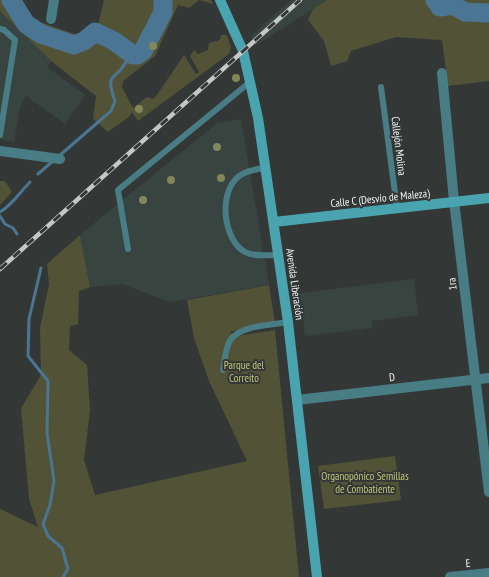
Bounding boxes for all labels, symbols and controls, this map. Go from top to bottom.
street label: Callejón Molina [388,116,410,176]
street label: Calle C (Desvío de Maleza) [330,186,431,210]
street label: Avenida Liberación [283,247,307,321]
street label: 1ra [444,277,460,291]
park label: Parque del Correito [224,358,265,385]
street label: D [388,370,396,384]
park label: Organopónico Semillas de Combatiente [321,469,409,496]
street label: E [465,556,471,570]

